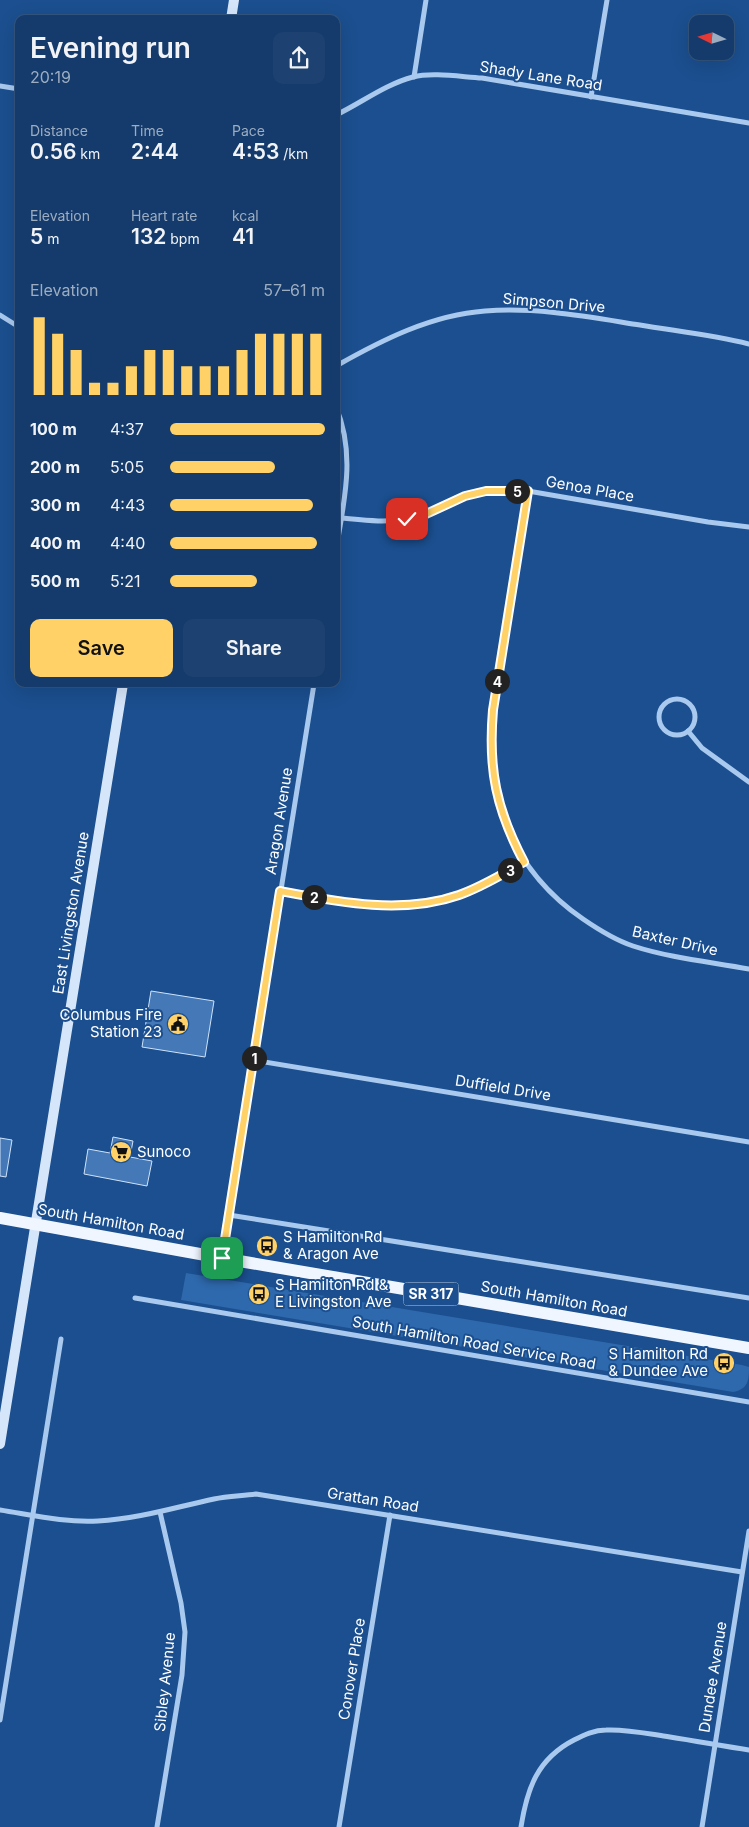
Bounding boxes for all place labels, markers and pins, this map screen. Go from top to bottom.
pin: 5 [504,478,530,504]
pin [386,498,428,540]
pin: 4 [484,668,510,694]
pin: 3 [498,858,522,882]
pin: 2 [302,884,326,910]
place label: Columbus Fire Station 23 [60,1005,162,1041]
public building icon: Columbus Fire Station 23 [166,1012,190,1036]
pin: 1 [242,1046,266,1070]
supermarket icon: Sunoco [109,1140,133,1164]
place label: Sunoco [137,1142,191,1161]
place label: S Hamilton Rd & Aragon Ave [283,1227,383,1263]
bus stop icon: S Hamilton Rd & Aragon Ave [255,1234,279,1258]
pin [201,1237,243,1279]
place label: S Hamilton Rd & E Livingston Ave [275,1275,391,1311]
bus stop icon: S Hamilton Rd & E Livingston Ave [247,1282,271,1306]
place label: S Hamilton Rd & Dundee Ave [608,1344,708,1380]
bus stop icon: S Hamilton Rd & Dundee Ave [712,1351,736,1375]

